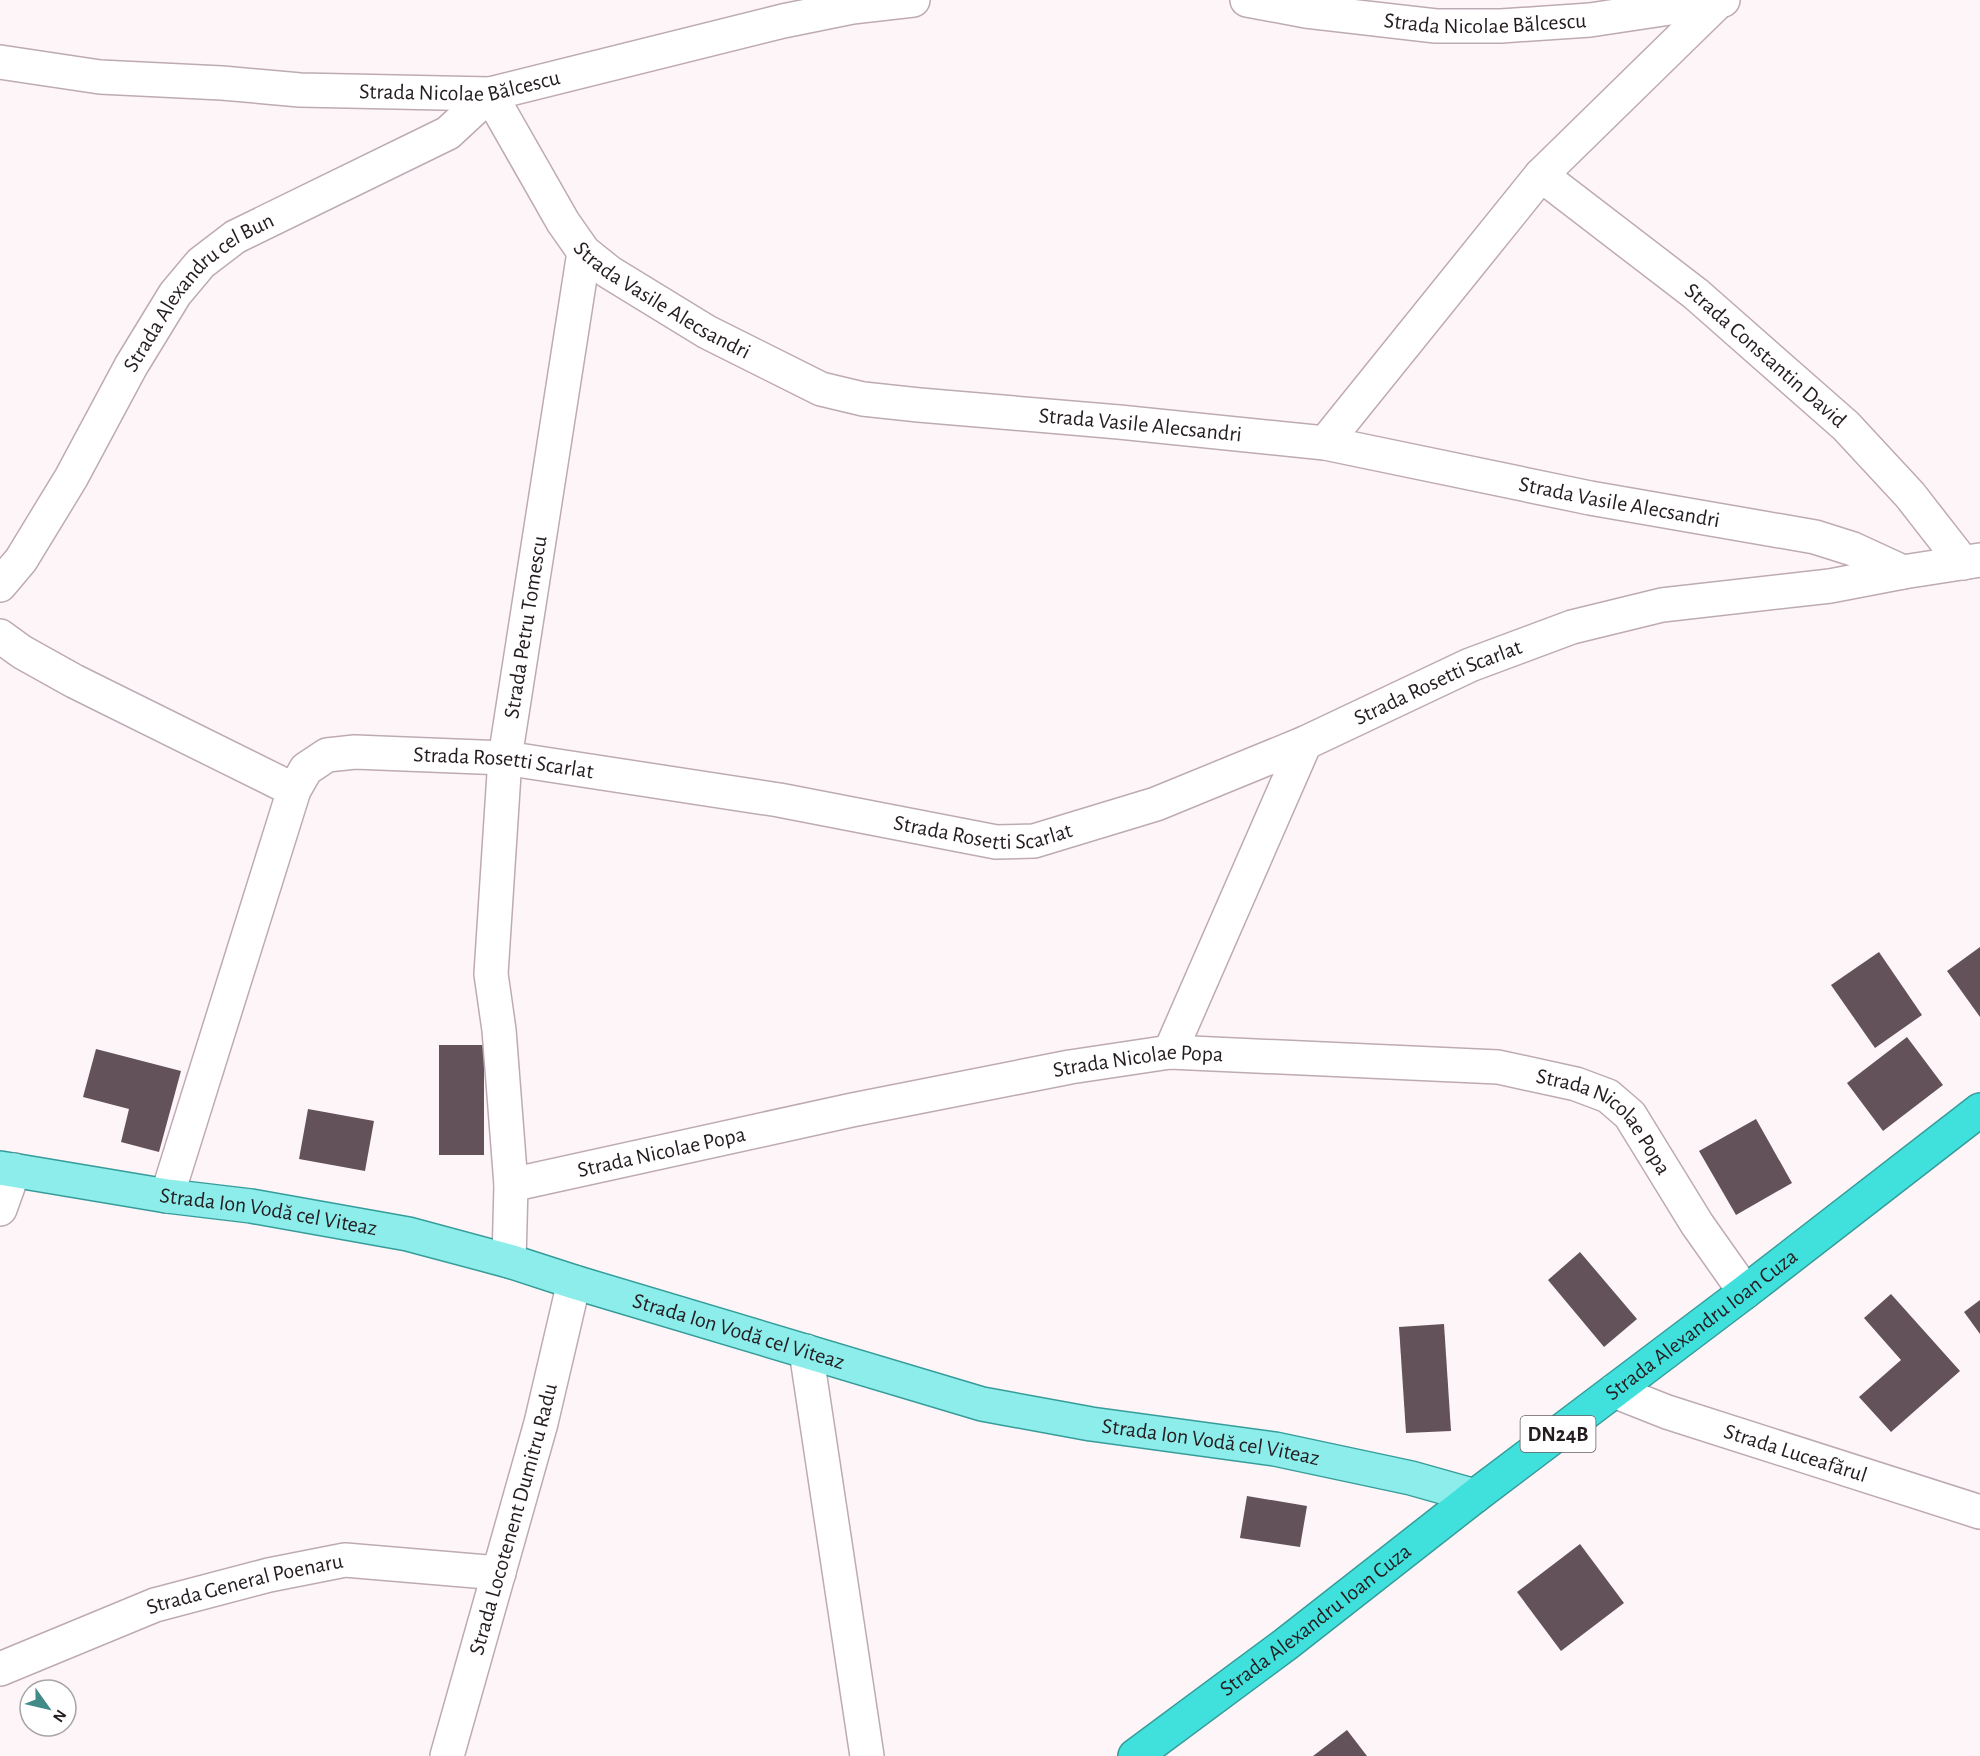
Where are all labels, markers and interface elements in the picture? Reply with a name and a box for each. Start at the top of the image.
street label: Strada Nicolae Bălcescu [1383,9,1587,37]
street label: Strada Nicolae Bălcescu [359,66,562,105]
street label: Strada Alexandru cel Bun [119,209,277,376]
street label: Strada Vasile Alecsandri [569,238,754,363]
street label: Strada Constantin David [1681,279,1850,432]
street label: Strada Vasile Alecsandri [1038,404,1243,445]
street label: Strada Vasile Alecsandri [1517,473,1722,531]
street label: Strada Petru Tomescu [500,534,551,720]
street label: Strada Rosetti Scarlat [1351,636,1525,729]
street label: Strada Rosetti Scarlat [413,743,595,782]
street label: Strada Rosetti Scarlat [892,811,1075,853]
street label: Strada Nicolae Popa [1051,1041,1224,1081]
street label: Strada Nicolae Popa [1534,1065,1675,1179]
street label: Strada Nicolae Popa [575,1123,747,1181]
street label: Strada Ion Vodă cel Viteaz [158,1184,379,1239]
street label: Strada Alexandru Ioan Cuza [1601,1245,1801,1404]
street label: Strada Ion Vodă cel Viteaz [630,1289,847,1373]
street label: Strada Locotenent Dumitru Radu [465,1381,561,1657]
street label: Strada Ion Vodă cel Viteaz [1101,1415,1322,1469]
road number: DN24B [1520,1416,1596,1452]
street label: Strada Luceafărul [1721,1420,1870,1486]
street label: Strada Alexandru Ioan Cuza [1216,1540,1415,1700]
street label: Strada General Poenaru [143,1550,345,1618]
north arrow [18,1678,78,1738]
text: N [50,1707,69,1725]

